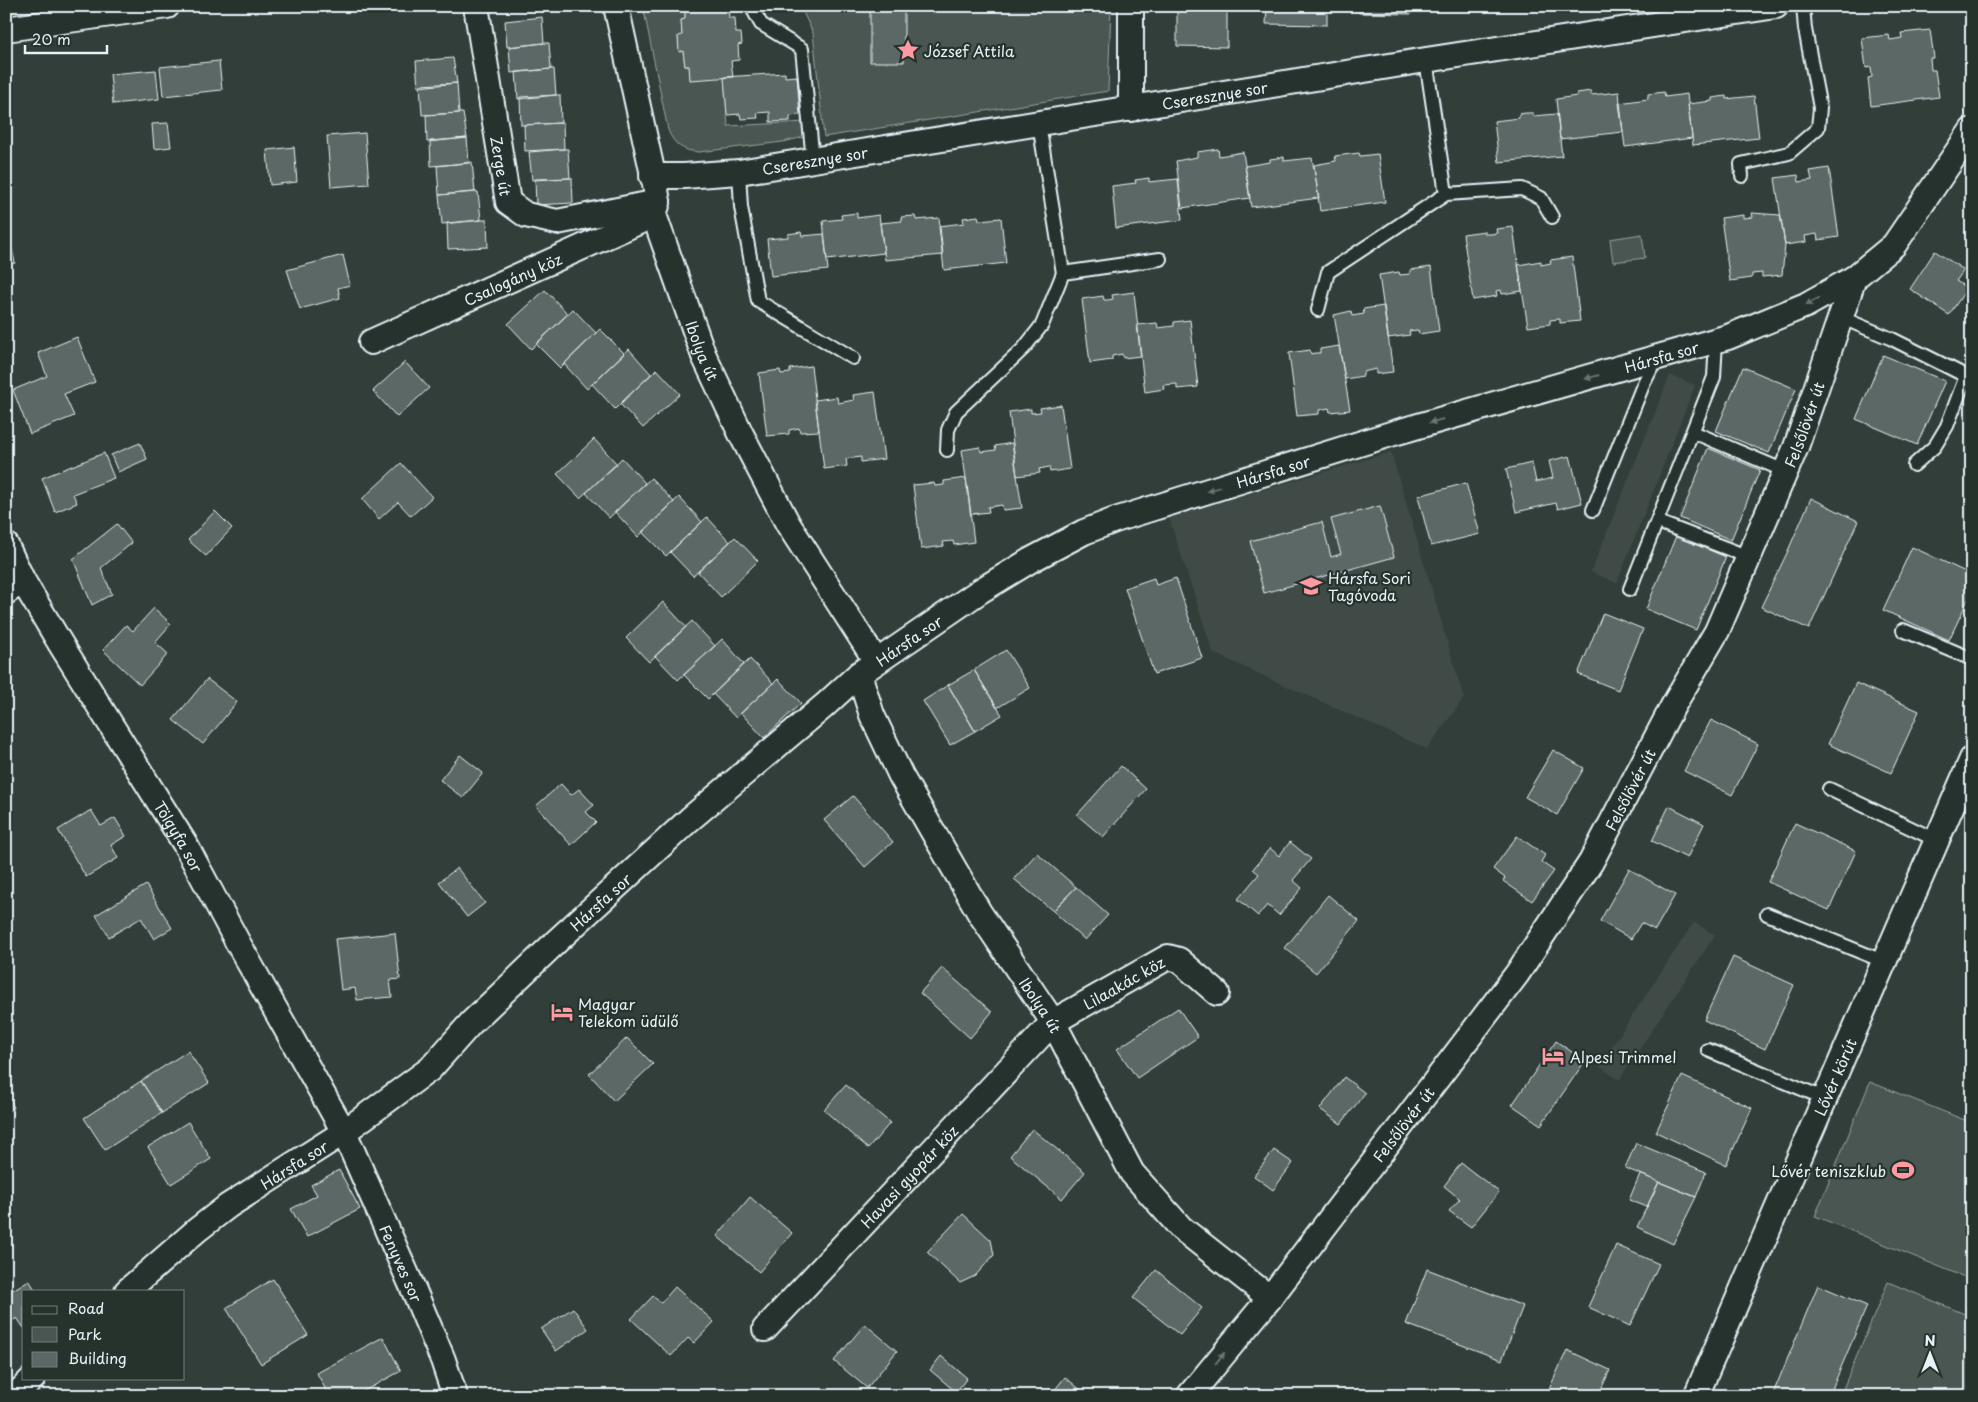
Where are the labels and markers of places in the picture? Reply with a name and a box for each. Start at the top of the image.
place icon: József Attila [895,37,921,63]
place label: József Attila [924,39,1015,62]
place label: Hársfa Sori Tagóvoda [1328,566,1411,606]
school or university icon: Hársfa Sori Tagóvoda [1298,573,1324,599]
place label: Magyar Telekom üdülő [578,992,679,1032]
hotel icon: Magyar Telekom üdülő [549,999,575,1025]
hotel icon: Alpesi Trimmel [1540,1043,1566,1069]
place label: Alpesi Trimmel [1570,1045,1676,1068]
sports icon: Lővér teniszklub [1890,1157,1916,1183]
place label: Lővér teniszklub [1771,1159,1886,1182]

